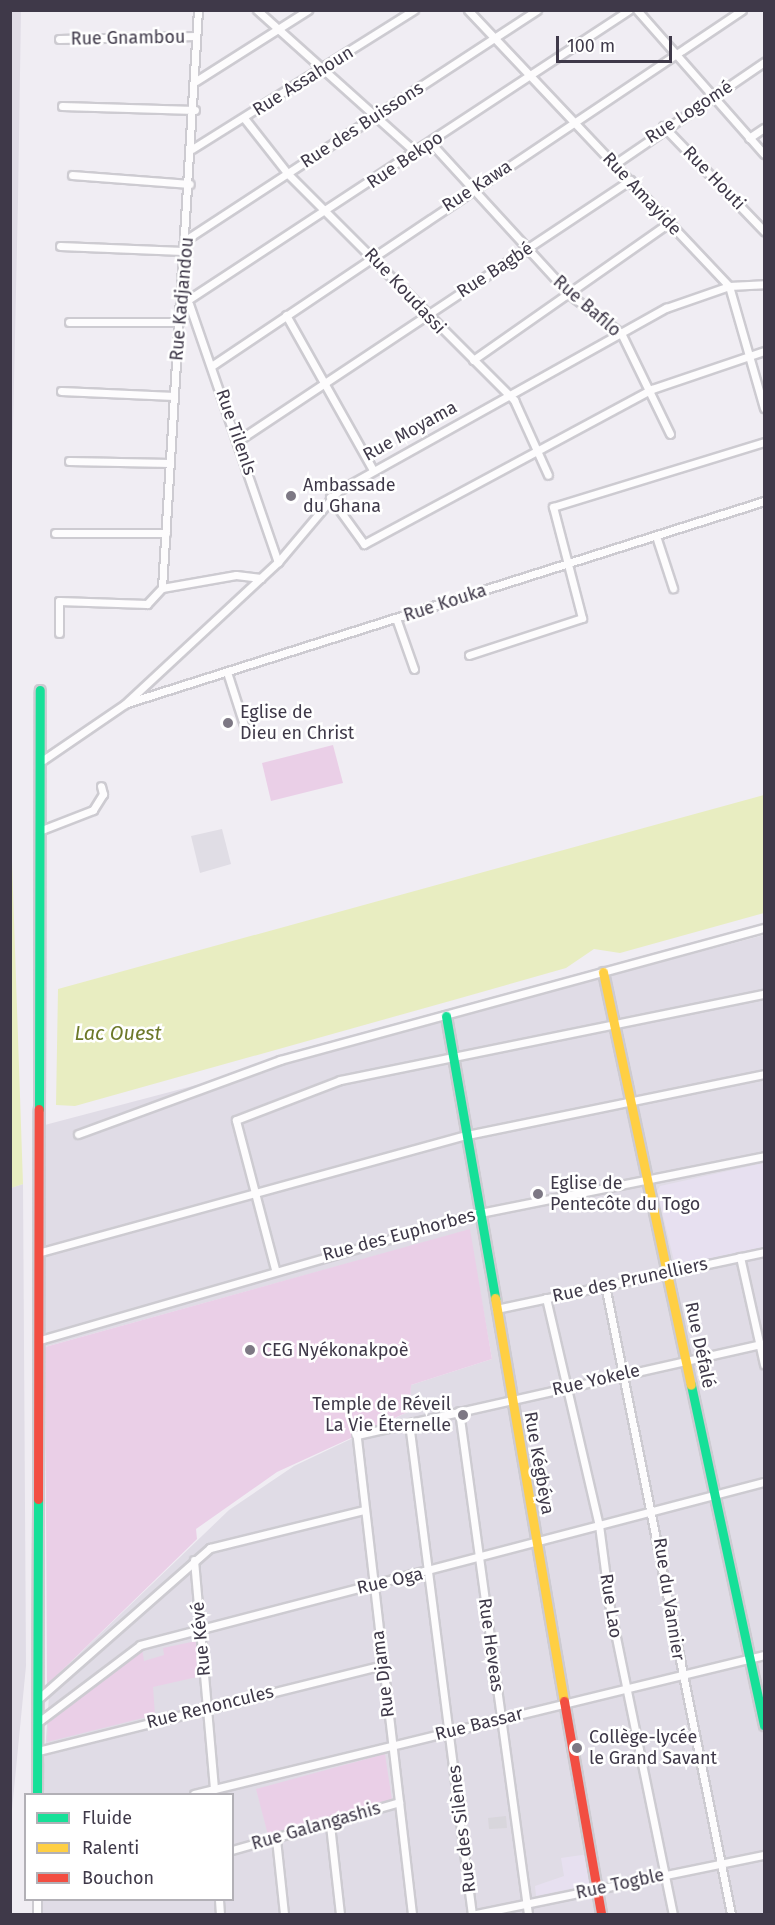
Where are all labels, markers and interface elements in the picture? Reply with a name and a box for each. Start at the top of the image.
scale bar [559,24,674,62]
street label: Rue Gnambou [70,26,186,50]
text: 100 m [567,35,615,57]
street label: Rue Assahoun [249,41,357,121]
street label: Rue Logomé [641,76,737,148]
street label: Rue des Buissons [296,77,428,173]
street label: Rue Bekpo [363,127,447,193]
street label: Rue Houti [678,141,750,215]
street label: Rue Amayide [598,148,686,240]
street label: Rue Kawa [438,156,516,216]
street label: Rue Kadjandou [166,236,198,362]
street label: Rue Bagbé [453,237,537,303]
street label: Rue Koudassi [360,244,450,338]
street label: Rue Bafilo [549,271,625,341]
street label: Rue Tilenls [211,386,261,478]
street label: Rue Moyama [359,396,461,466]
place label: Ambassade du Ghana [303,475,396,518]
marker: Ambassade du Ghana [284,489,298,503]
street label: Rue Kouka [401,579,489,627]
place label: Eglise de Dieu en Christ [240,702,354,744]
marker: Eglise de Dieu en Christ [221,716,235,730]
water label: Lac Ouest [74,1021,162,1045]
place label: Eglise de Pentecôte du Togo [550,1173,700,1216]
marker: Eglise de Pentecôte du Togo [531,1187,545,1201]
street label: Rue des Euphorbes [320,1204,478,1266]
street label: Rue des Prunelliers [550,1253,710,1307]
street label: Rue Défalé [680,1300,720,1390]
place label: CEG Nyékonakpoè [262,1339,409,1361]
marker: CEG Nyékonakpoè [243,1343,257,1357]
street label: Rue Yokele [550,1359,642,1401]
place label: Temple de Réveil La Vie Éternelle [312,1394,451,1436]
marker: Temple de Réveil La Vie Éternelle [456,1408,470,1422]
street label: Rue Kégbéya [519,1410,559,1516]
street label: Rue du Vannier [649,1536,689,1662]
street label: Rue Oga [355,1563,425,1599]
street label: Rue Lao [595,1572,627,1640]
street label: Rue Heveas [474,1597,508,1693]
street label: Rue Kévé [187,1601,215,1677]
street label: Rue Djama [367,1629,399,1719]
street label: Rue Renoncules [144,1681,276,1733]
street label: Rue Bassar [433,1703,525,1745]
place label: Collège-lycée le Grand Savant [589,1727,717,1770]
marker: Collège-lycée le Grand Savant [570,1741,584,1755]
street label: Rue des Silènes [443,1764,481,1894]
legend [24,1793,234,1901]
street label: Rue Galangashis [249,1797,383,1855]
text: Fluide [82,1807,132,1829]
text: Ralenti [82,1837,139,1859]
street label: Rue Togble [574,1864,666,1904]
text: Bouchon [82,1867,154,1889]

